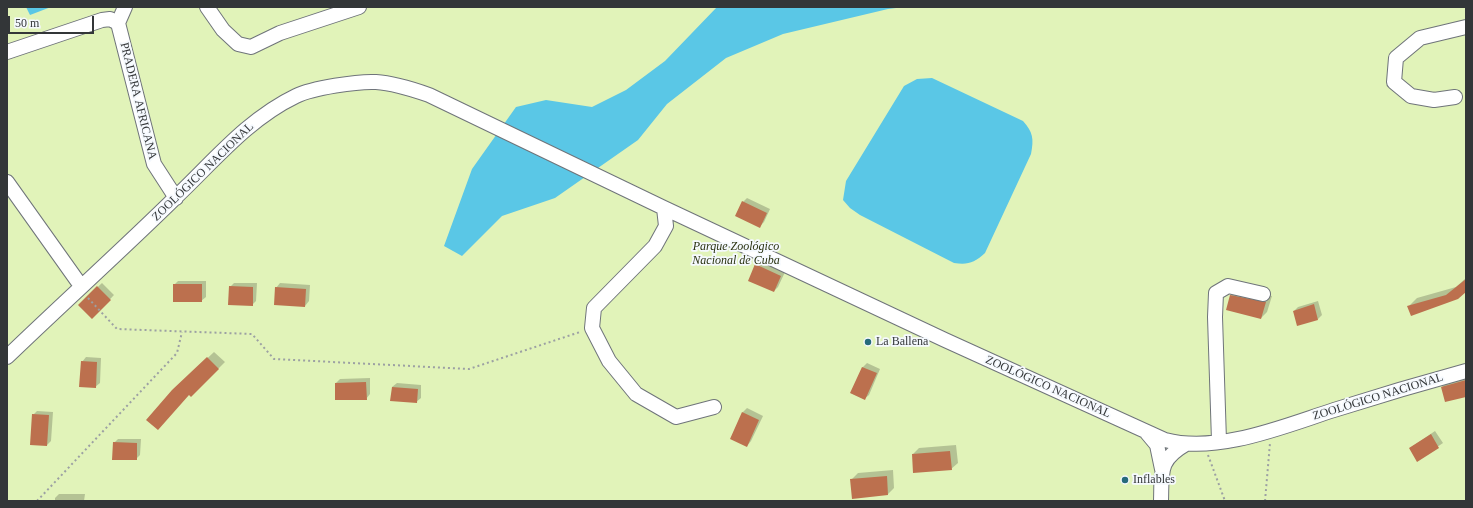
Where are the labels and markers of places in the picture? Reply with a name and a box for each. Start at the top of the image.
place label: La Ballena [876,335,928,349]
marker: La Ballena [863,337,873,347]
place label: Inflables [1133,473,1175,487]
marker: Inflables [1120,475,1130,485]

